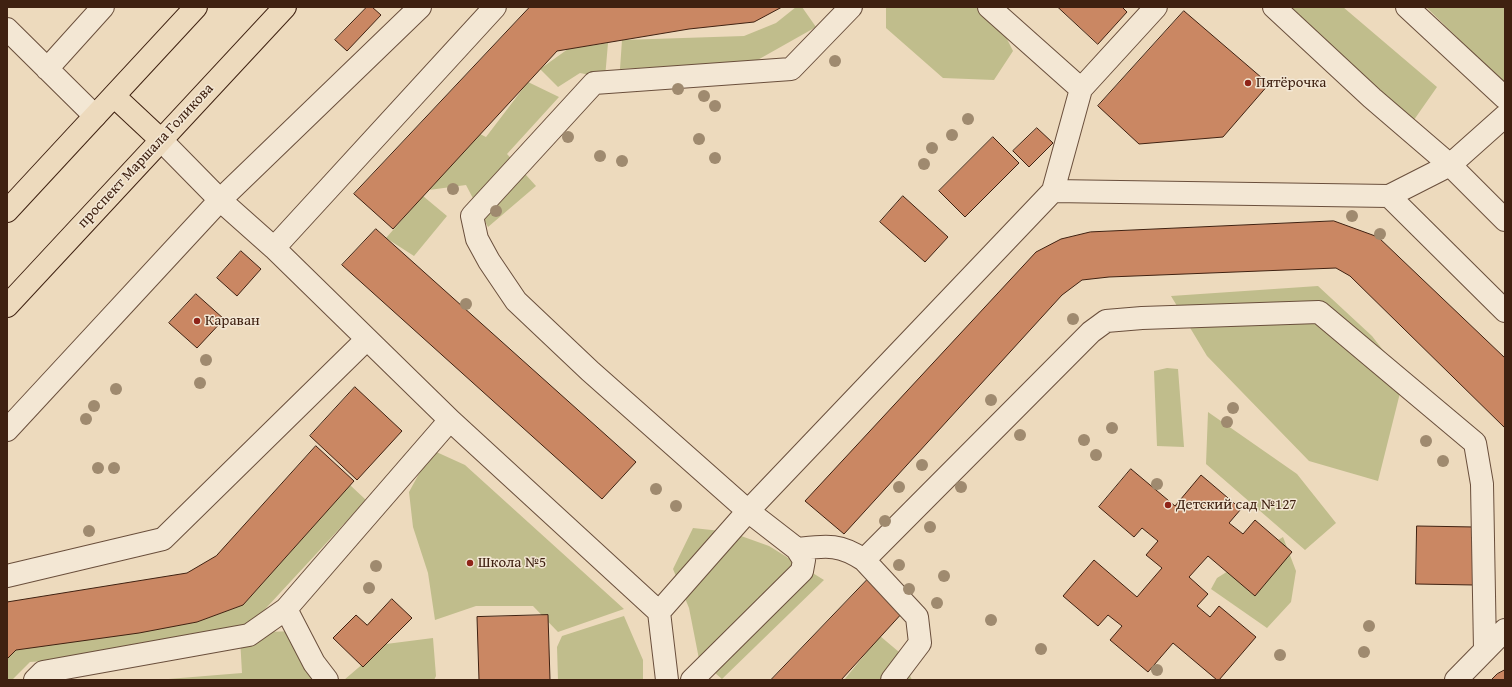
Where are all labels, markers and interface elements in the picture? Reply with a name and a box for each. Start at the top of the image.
place label: Пятёрочка [1256,74,1326,92]
marker: Пятёрочка [1243,78,1253,88]
street label: проспект Маршала Голикова [74,80,218,232]
place label: Караван [205,312,260,330]
marker: Караван [192,316,202,326]
place label: Детский сад №127 [1176,496,1297,514]
marker: Детский сад №127 [1163,500,1173,510]
place label: Школа №5 [478,554,546,572]
marker: Школа №5 [465,558,475,568]

